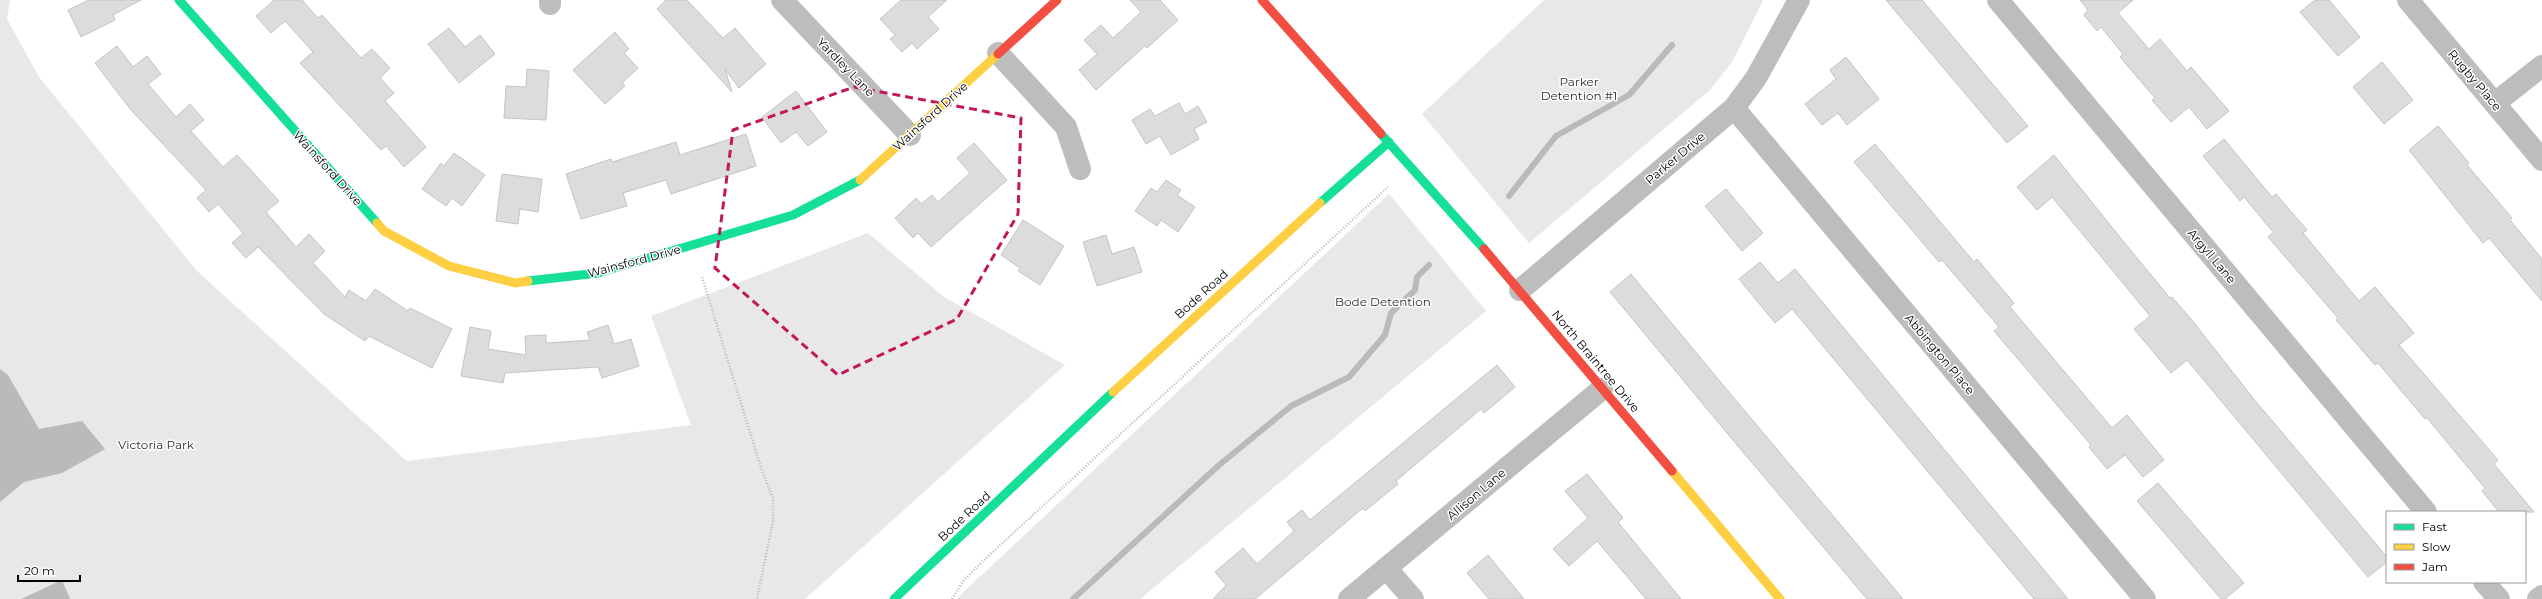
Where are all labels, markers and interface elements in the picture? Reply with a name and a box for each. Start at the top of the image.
street label: Yardley Lane [814,34,878,100]
street label: Rugby Place [2445,46,2505,114]
park label: Parker Detention #1 [1541,74,1617,103]
street label: Wainsford Drive [889,78,971,154]
street label: Wainsford Drive [290,127,366,209]
street label: Parker Drive [1642,129,1708,187]
street label: Argyll Lane [2185,225,2239,287]
street label: Wainsford Drive [586,241,682,281]
street label: Bode Road [1171,266,1231,322]
park label: Bode Detention [1335,294,1431,309]
street label: North Braintree Drive [1549,307,1643,415]
street label: Abbington Place [1902,311,1978,397]
park label: Victoria Park [118,437,195,452]
street label: Allison Lane [1443,465,1509,523]
street label: Bode Road [935,488,993,544]
legend [2386,511,2526,583]
text: Fast [2422,519,2447,534]
text: Slow [2422,539,2451,554]
scale bar [18,557,80,583]
text: Jam [2421,559,2448,574]
text: 20 m [24,563,55,578]

